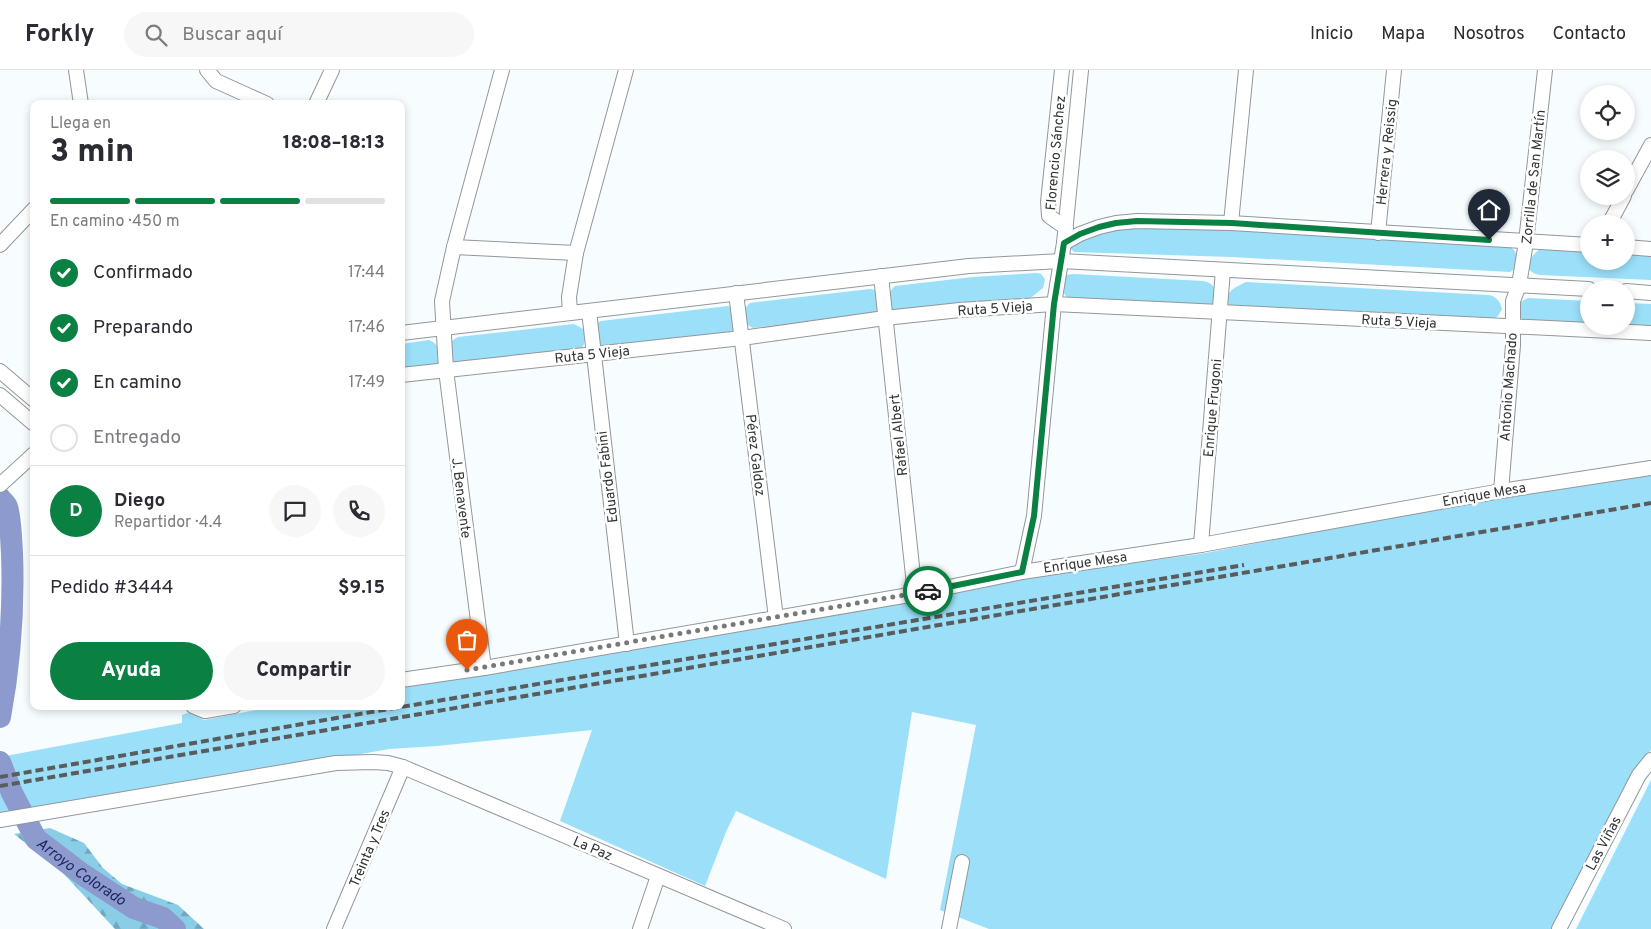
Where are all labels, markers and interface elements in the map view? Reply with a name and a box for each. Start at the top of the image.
search box [124,12,474,57]
text: Forkly [25,20,94,50]
icon: search [142,21,170,49]
text: Buscar aquí [182,23,282,47]
text: Inicio [1310,23,1353,46]
text: Mapa [1381,23,1425,46]
text: Nosotros [1453,23,1525,46]
text: Contacto [1553,23,1626,46]
map controls [1580,85,1635,335]
button: locate [1580,85,1635,140]
street label: Florencio Sánchez [1043,95,1070,211]
street label: Herrera y Reissig [1373,98,1402,206]
street label: Zorrilla de San Martín [1519,109,1550,245]
text: Llega en [50,114,111,134]
text: 18:08–18:13 [283,131,385,155]
text: 3 min [50,133,134,173]
button: layers [1580,150,1635,205]
pin [1468,189,1510,240]
icon: home [1475,196,1503,224]
text: En camino · 450 m [50,212,179,232]
button: + [1580,215,1635,270]
icon: check [50,259,78,287]
text: Confirmado [93,261,193,285]
text: 17:44 [348,263,385,283]
button: − [1580,280,1635,335]
street label: Ruta 5 Vieja [957,298,1033,321]
street label: Ruta 5 Vieja [1361,312,1437,333]
icon: check [50,314,78,342]
text: Preparando [93,316,193,340]
text: 17:46 [348,318,385,338]
street label: Antonio Machado [1497,332,1522,442]
street label: Ruta 5 Vieja [554,343,631,368]
street label: Enrique Frugoni [1201,358,1226,458]
icon: check [50,369,78,397]
text: En camino [93,371,182,395]
text: 17:49 [349,373,385,393]
street label: Rafael Albert [887,393,912,477]
street label: Pérez Galdoz [741,413,768,497]
text: Entregado [93,426,181,450]
street label: Eduardo Fabini [594,430,623,524]
street label: J. Benavente [447,457,474,539]
street label: Enrique Mesa [1441,480,1527,511]
button: chat [269,485,321,537]
button: phone [333,485,385,537]
text: Diego [114,489,165,513]
text: D [69,499,83,523]
text: Repartidor · 4.4 [114,513,222,533]
street label: Enrique Mesa [1042,549,1128,578]
courier [903,566,953,616]
text: Pedido #3444 [50,576,174,600]
text: $9.15 [338,576,385,600]
icon: car [914,577,942,605]
pin [446,619,488,670]
icon: bag [453,626,481,654]
button: Ayuda [50,642,213,700]
button: Compartir [223,642,385,700]
street label: Treinta y Tres [346,807,394,890]
street label: Las Viñas [1583,814,1626,874]
street label: La Paz [570,833,615,865]
water label: Arroyo Colorado [32,835,129,911]

